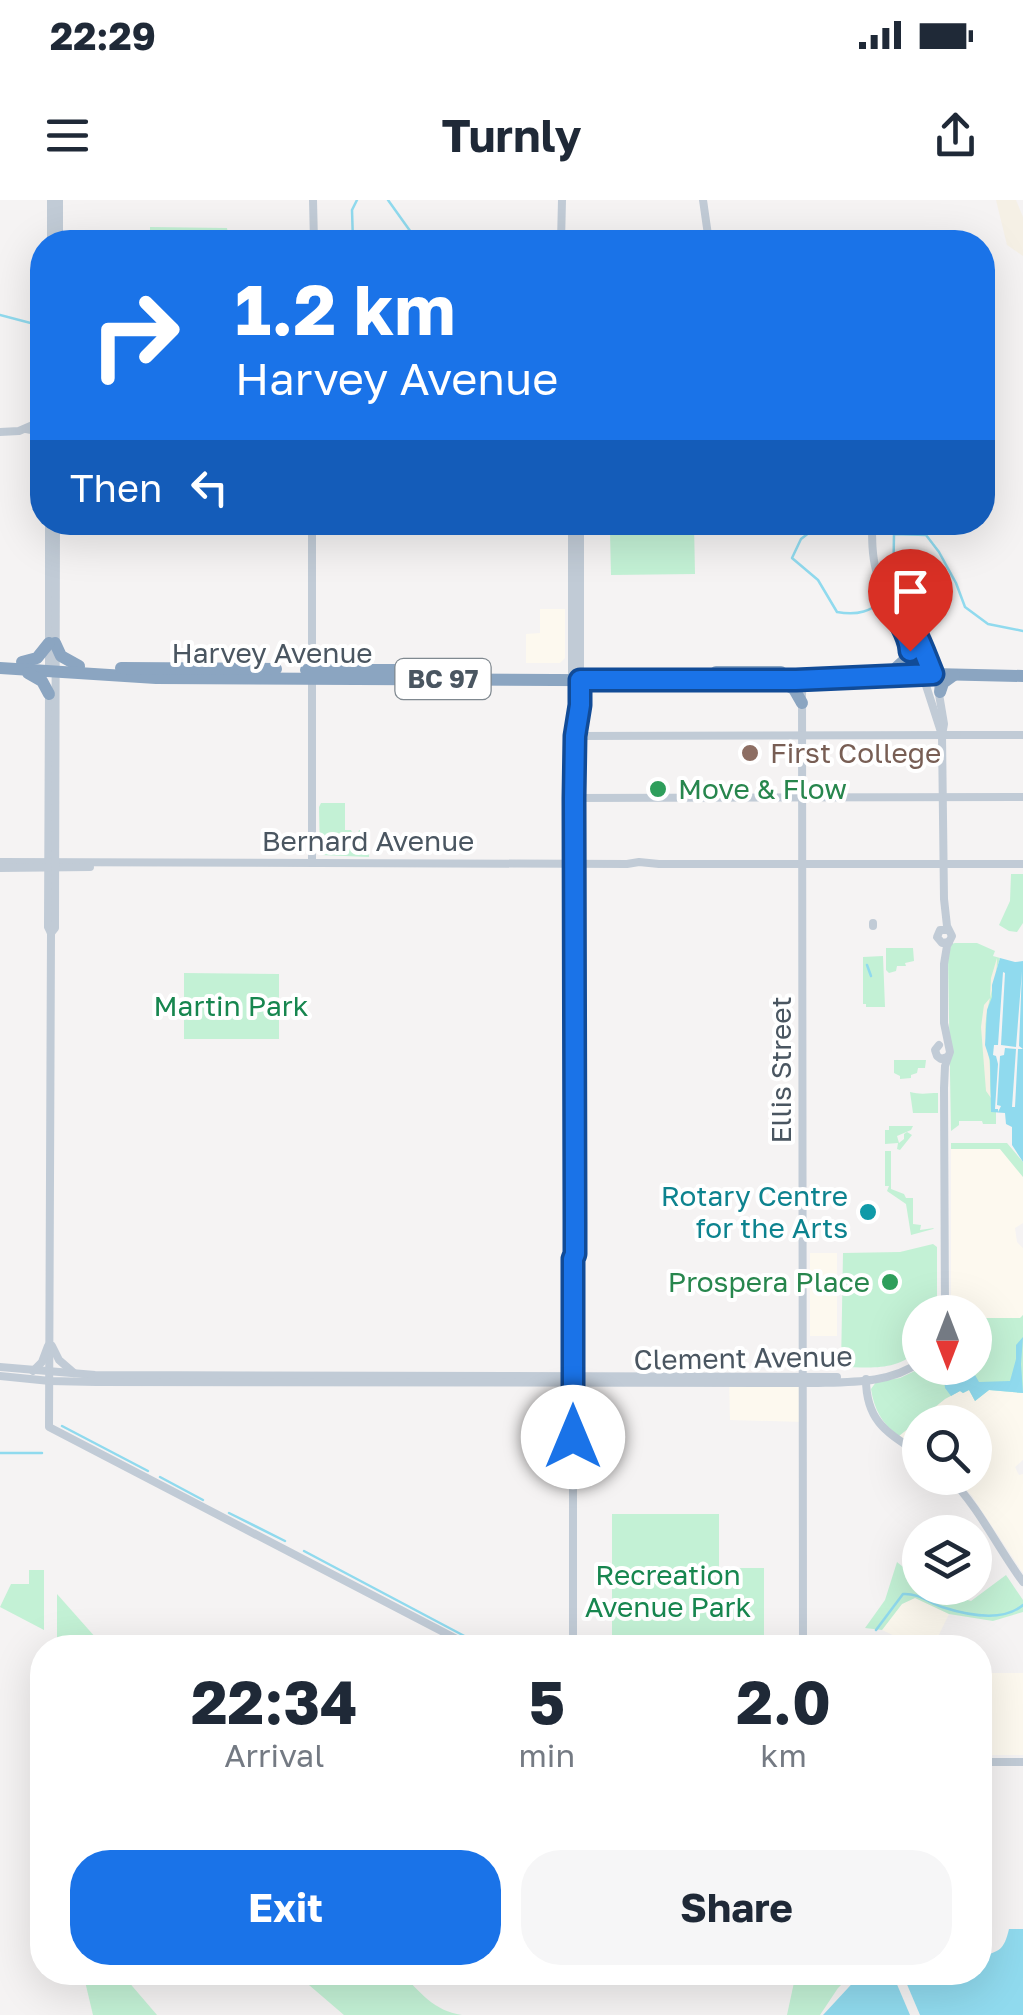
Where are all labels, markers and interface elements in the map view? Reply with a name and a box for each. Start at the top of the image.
text: 22:29 [50,13,156,58]
icon: menu [40,108,95,163]
text: Turnly [441,108,582,162]
icon: share [928,108,983,163]
text: 1.2 km [235,266,456,350]
icon: right [70,270,200,400]
text: Harvey Avenue [235,351,558,405]
icon: left [182,460,237,515]
text: Then [70,465,162,510]
pin [868,549,953,652]
icon: arrive [883,564,938,619]
street label: Harvey Avenue [171,636,373,669]
road number: BC 97 [396,659,490,699]
place label: First College [770,736,941,769]
marker: First College [739,742,761,764]
place label: Move & Flow [678,772,847,805]
marker: Move & Flow [647,778,669,800]
street label: Bernard Avenue [262,824,474,857]
park label: Martin Park [154,989,309,1022]
street label: Ellis Street [764,996,797,1144]
place label: Rotary Centre for the Arts [661,1179,848,1244]
marker: Rotary Centre for the Arts [857,1201,879,1223]
place label: Prospera Place [668,1265,870,1298]
marker: Prospera Place [879,1271,901,1293]
north arrow [902,1295,992,1385]
map controls [902,1295,992,1605]
street label: Clement Avenue [633,1339,853,1376]
position arrow [521,1385,625,1489]
button: search [902,1405,992,1495]
button: layers [902,1515,992,1605]
park label: Recreation Avenue Park [585,1558,751,1623]
text: 22:34 [191,1665,358,1737]
text: 5 [529,1665,565,1737]
text: 2.0 [736,1665,831,1737]
text: Arrival [224,1736,324,1774]
text: min [519,1736,575,1774]
text: km [760,1736,807,1774]
button: Exit [70,1850,501,1965]
button: Share [521,1850,952,1965]

